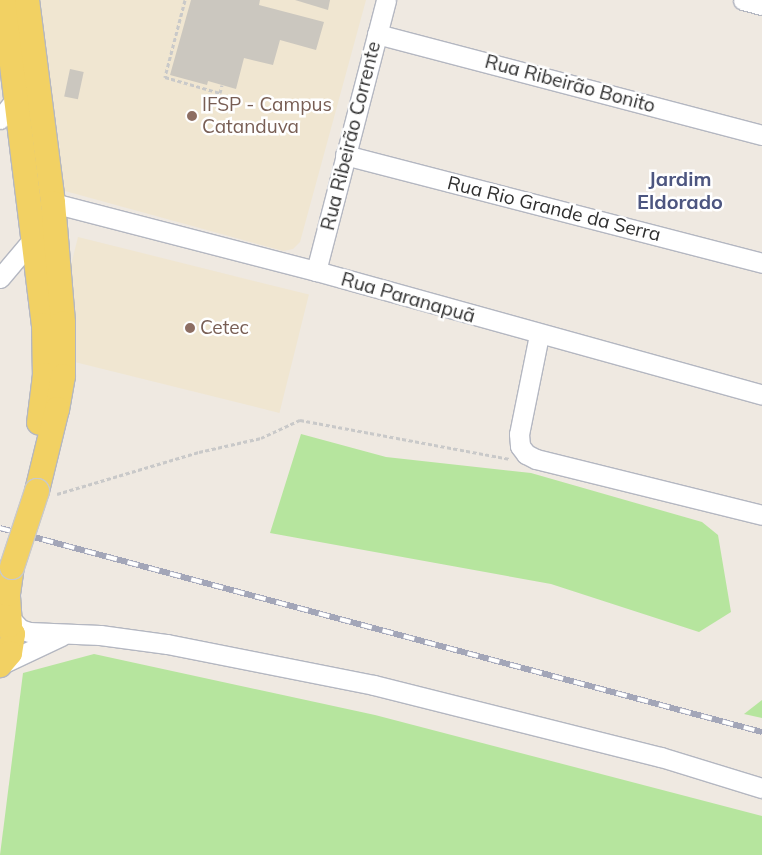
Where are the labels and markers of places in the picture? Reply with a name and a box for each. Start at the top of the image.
place label: IFSP - Campus Catanduva [202,94,332,138]
marker: IFSP - Campus Catanduva [186,110,198,122]
place label: Cetec [200,317,249,339]
marker: Cetec [184,322,196,334]

